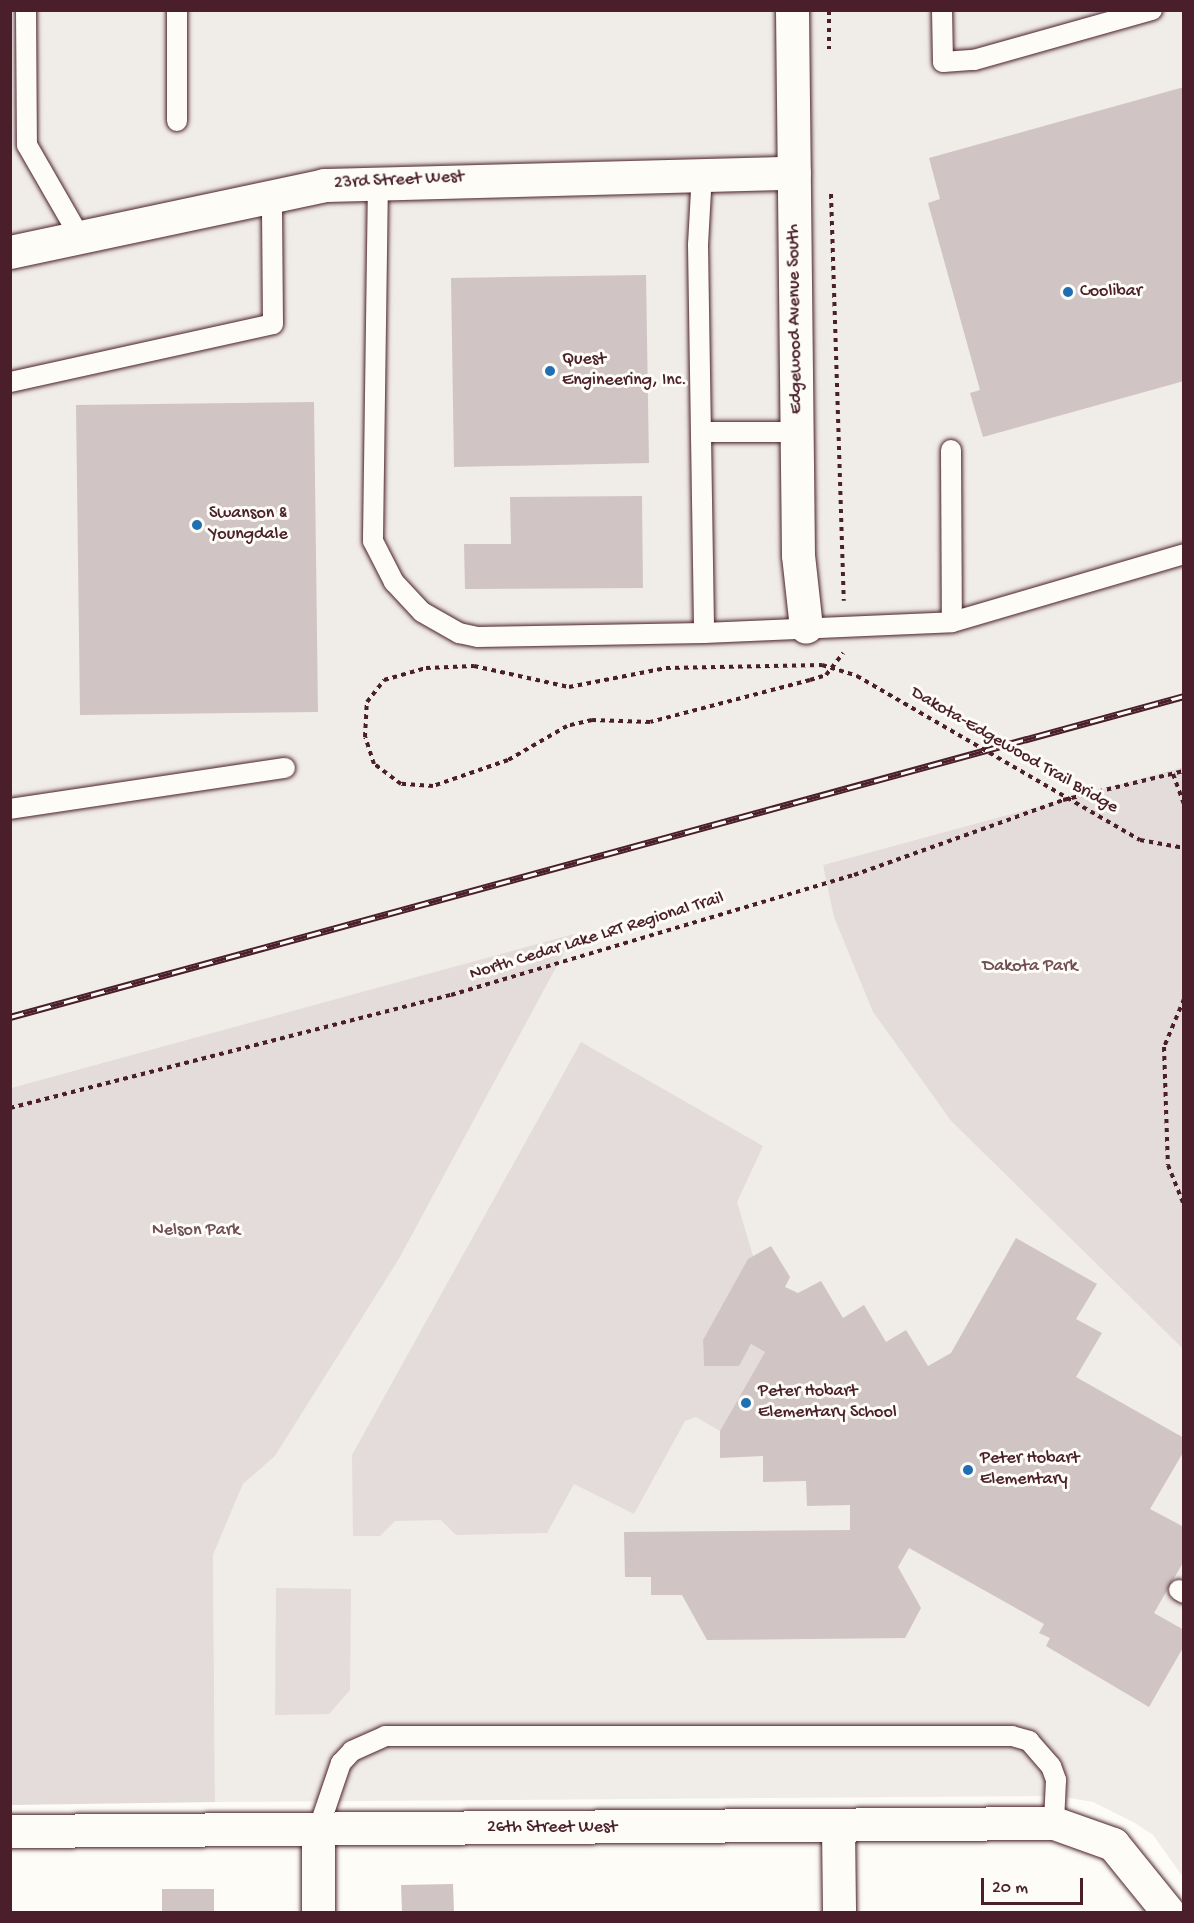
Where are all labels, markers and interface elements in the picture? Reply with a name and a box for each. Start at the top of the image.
street label: 23rd Street West [333,167,465,195]
street label: Edgewood Avenue South [784,224,808,414]
place label: Coolibar [1080,281,1142,303]
marker: Coolibar [1061,285,1075,299]
place label: Quest Engineering, Inc. [562,350,687,392]
marker: Quest Engineering, Inc. [543,364,557,378]
place label: Swanson & Youngdale [209,504,288,546]
marker: Swanson & Youngdale [190,518,204,532]
street label: Dakota-Edgewood Trail Bridge [906,683,1122,819]
street label: North Cedar Lake LRT Regional Trail [467,888,727,986]
park label: Dakota Park [982,956,1078,978]
park label: Nelson Park [152,1220,240,1242]
place label: Peter Hobart Elementary School [758,1382,897,1424]
marker: Peter Hobart Elementary School [739,1396,753,1410]
place label: Peter Hobart Elementary [980,1449,1079,1492]
marker: Peter Hobart Elementary [961,1463,975,1477]
street label: 26th Street West [487,1817,617,1839]
scale bar [984,1866,1086,1904]
text: 20 m [992,1878,1028,1899]

